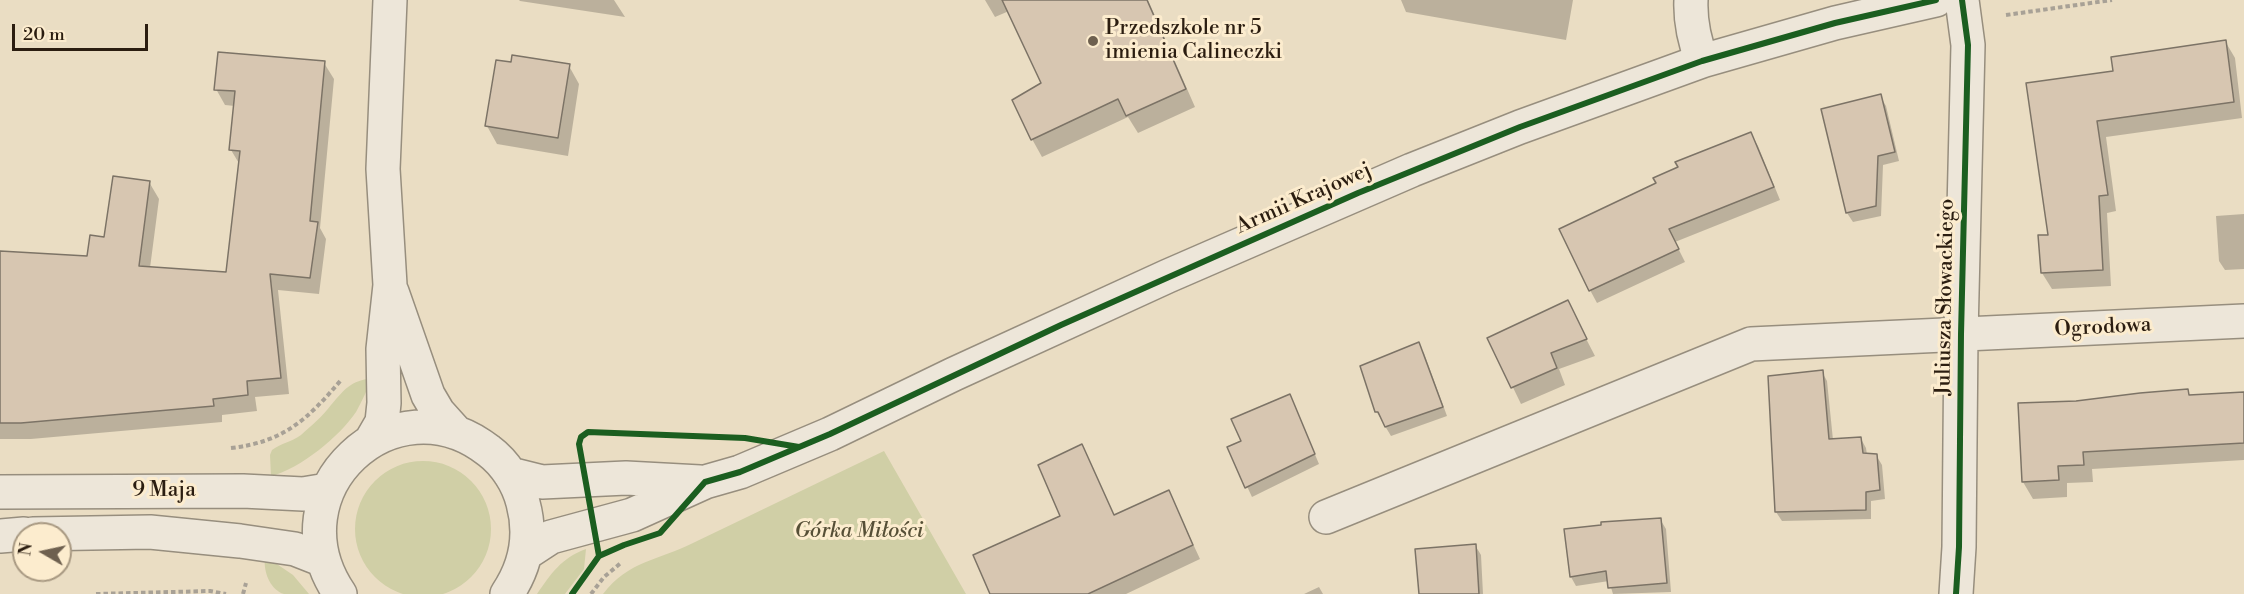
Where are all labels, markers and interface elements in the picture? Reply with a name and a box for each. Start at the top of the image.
scale bar [15,12,152,50]
place label: Przedszkole nr 5 imienia Calineczki [1105,16,1282,66]
text: 20 m [23,23,65,46]
marker: Przedszkole nr 5 imienia Calineczki [1086,34,1100,48]
street label: Armii Krajowej [1232,158,1376,240]
street label: Juliusza Słowackiego [1932,198,1960,396]
street label: Ogrodowa [2054,313,2152,343]
street label: 9 Maja [132,478,196,504]
park label: Górka Miłości [794,519,924,545]
north arrow [12,522,72,582]
text: N [15,542,37,557]

